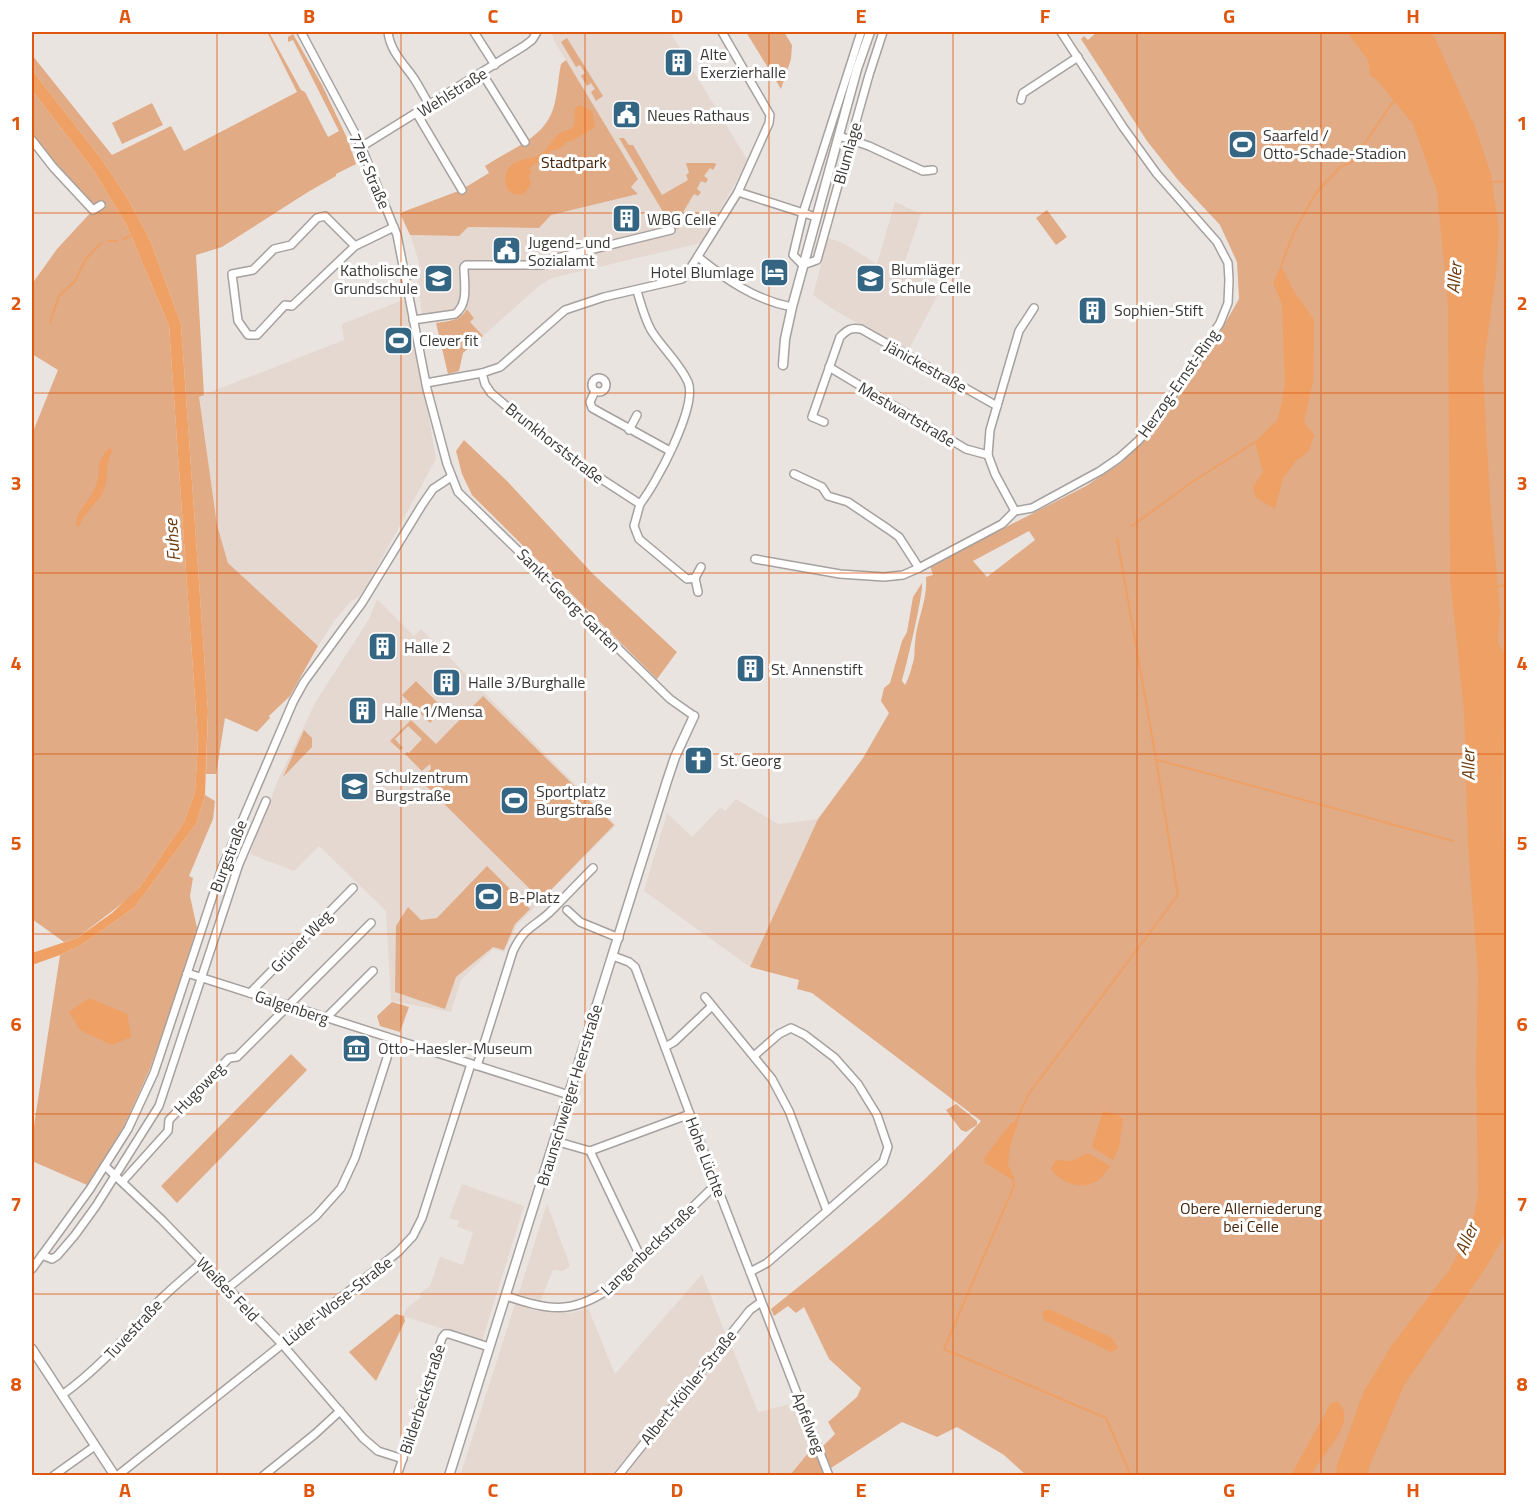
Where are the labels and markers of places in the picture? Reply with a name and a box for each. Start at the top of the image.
place label: Alte Exerzierhalle [700,42,786,84]
building icon: Alte Exerzierhalle [663,47,695,79]
public building icon: Neues Rathaus [610,99,642,131]
place label: Neues Rathaus [647,103,749,127]
place label: Saarfeld / Otto-Schade-Stadion [1263,123,1406,165]
sports icon: Saarfeld / Otto-Schade-Stadion [1226,128,1258,160]
building icon: WBG Celle [610,203,642,235]
place label: WBG Celle [647,207,717,231]
place label: Jugend- und Sozialamt [528,230,611,272]
public building icon: Jugend- und Sozialamt [491,235,523,267]
hotel icon: Hotel Blumlage [759,256,791,288]
place label: Blumläger Schule Celle [891,257,971,299]
place label: Katholische Grundschule [334,258,418,300]
place label: Hotel Blumlage [651,260,754,284]
school or university icon: Blumläger Schule Celle [854,262,886,294]
school or university icon: Katholische Grundschule [423,263,455,295]
building icon: Sophien-Stift [1077,294,1109,326]
place label: Sophien-Stift [1114,298,1204,322]
sports icon: Clever fit [382,324,414,356]
place label: Clever fit [419,328,479,352]
building icon: Halle 2 [367,631,399,663]
place label: Halle 2 [404,635,451,659]
building icon: St. Annenstift [734,653,766,685]
place label: St. Annenstift [771,657,863,681]
building icon: Halle 3/Burghalle [431,666,463,698]
place label: Halle 3/Burghalle [468,670,585,694]
building icon: Halle 1/Mensa [347,695,379,727]
place label: Halle 1/Mensa [384,699,483,723]
church icon: St. Georg [683,744,715,776]
place label: St. Georg [720,748,781,772]
place label: Schulzentrum Burgstraße [375,765,468,807]
school or university icon: Schulzentrum Burgstraße [338,770,370,802]
place label: Sportplatz Burgstraße [536,779,612,821]
sports icon: Sportplatz Burgstraße [499,784,531,816]
sports icon: B-Platz [472,881,504,913]
place label: B-Platz [509,885,560,909]
museum icon: Otto-Haesler-Museum [341,1032,373,1064]
place label: Otto-Haesler-Museum [378,1036,533,1060]

